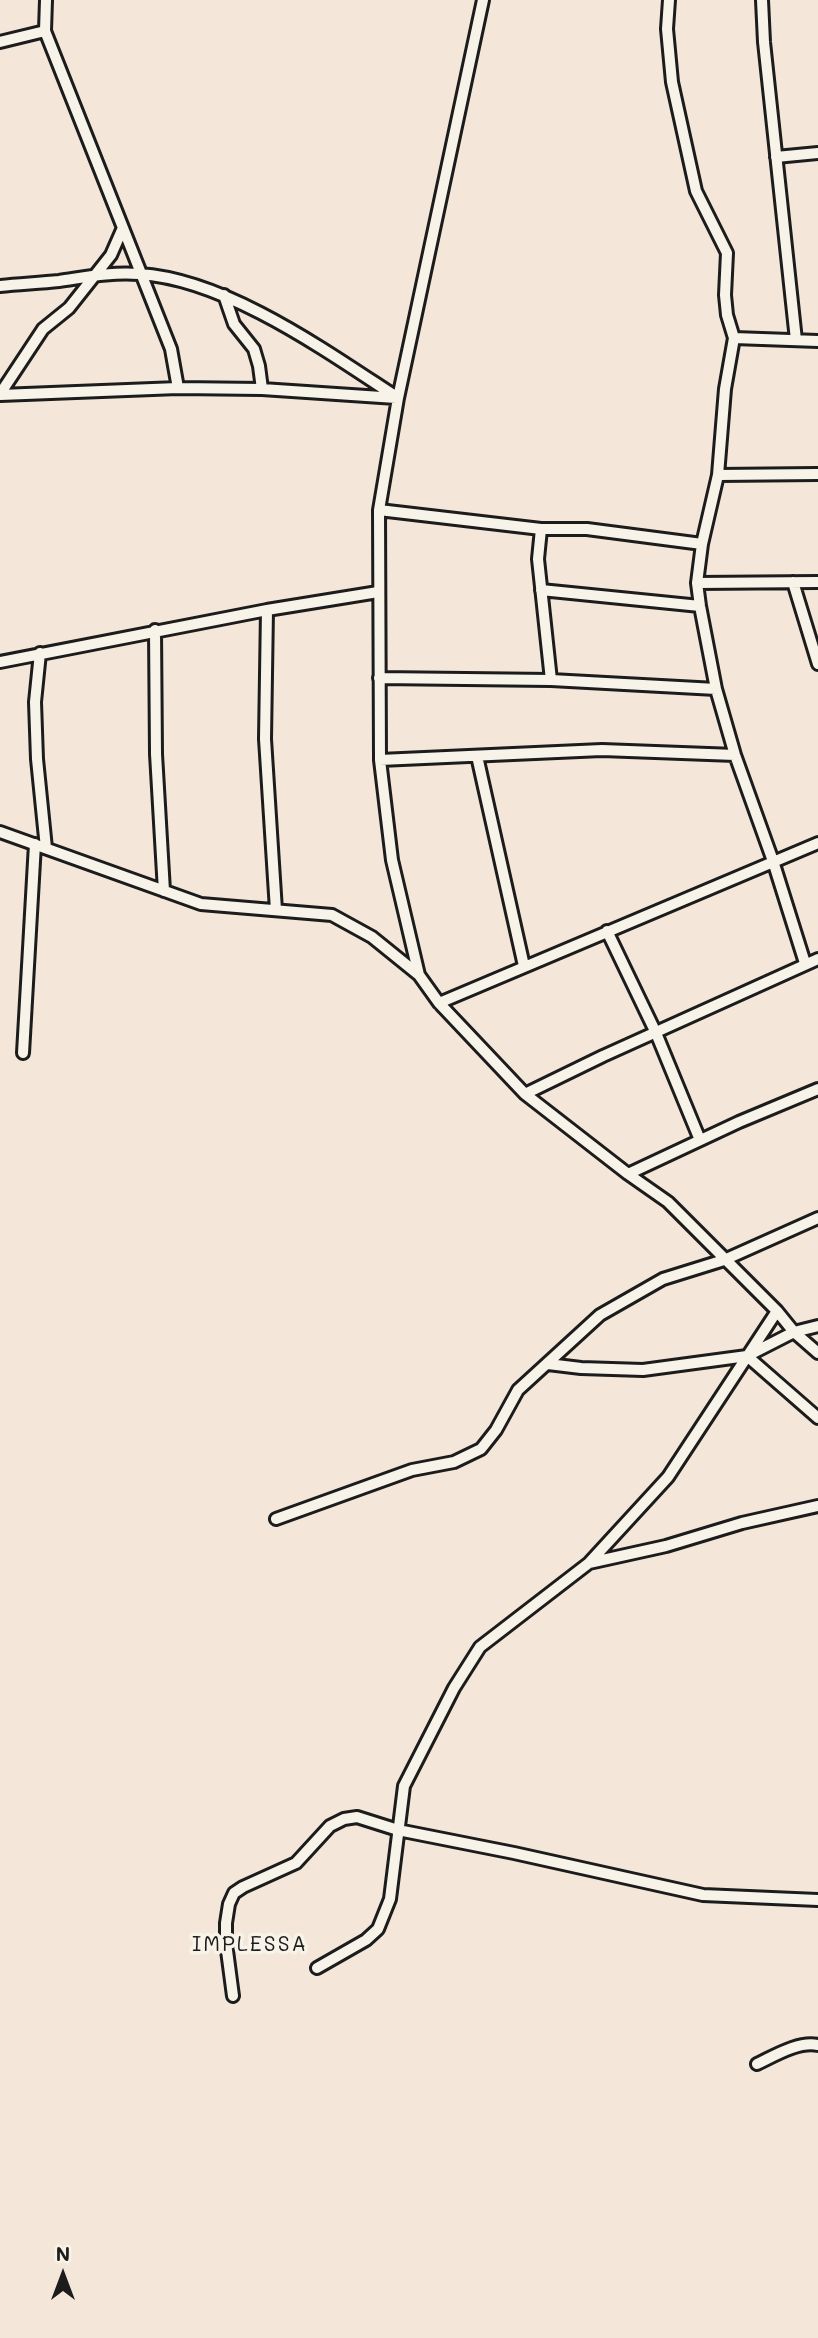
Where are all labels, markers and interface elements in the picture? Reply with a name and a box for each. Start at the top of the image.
district label: IMPLESSA [193,1932,307,1958]
north arrow [28,2240,98,2310]
text: N [56,2241,70,2266]

